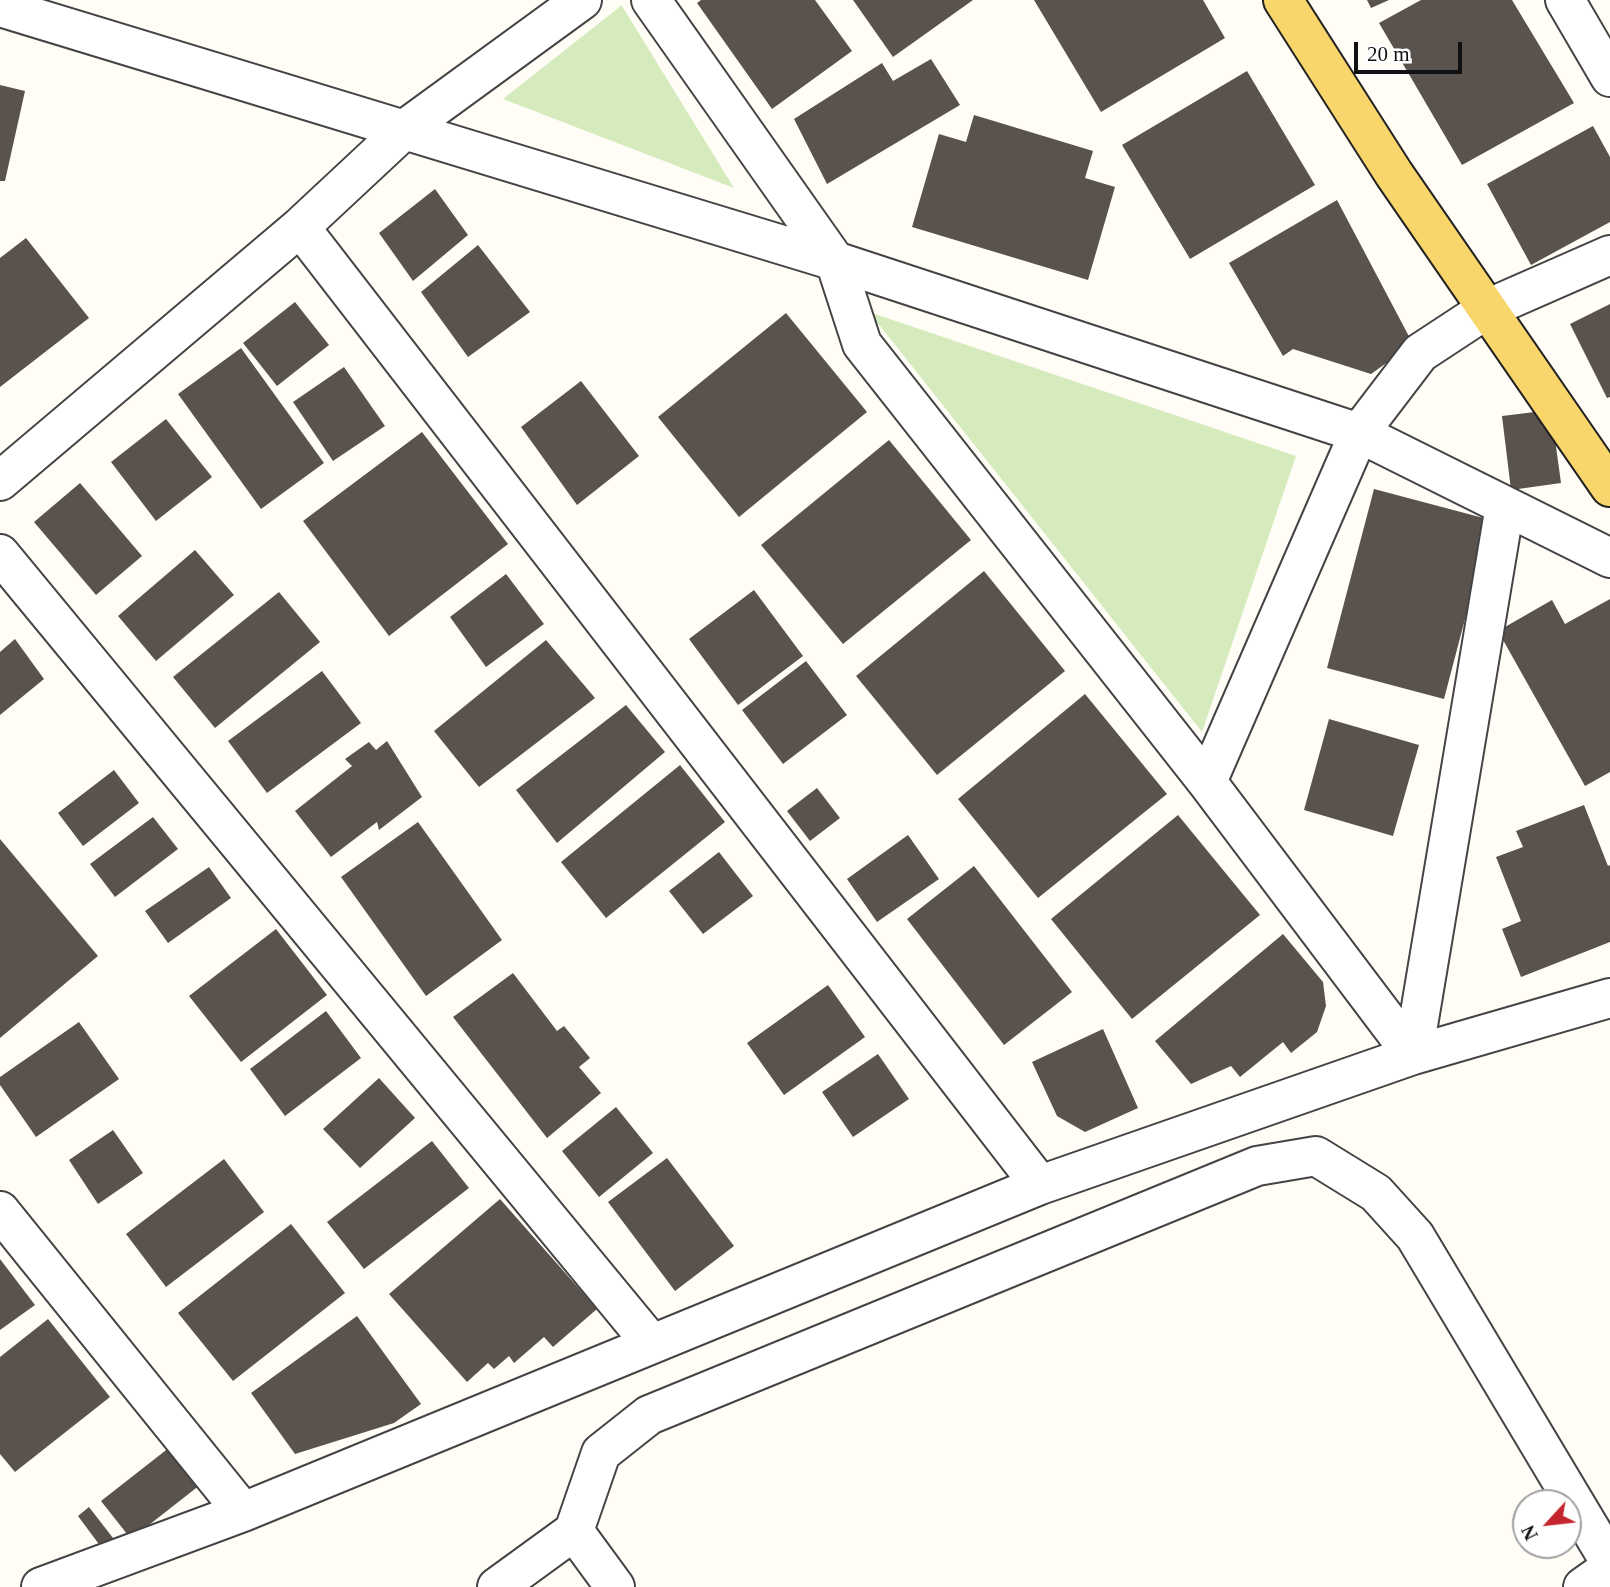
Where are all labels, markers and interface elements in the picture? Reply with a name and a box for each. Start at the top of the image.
scale bar [1358,28,1466,72]
text: 20 m [1367,42,1410,66]
north arrow [1512,1489,1582,1559]
text: N [1517,1522,1542,1544]

